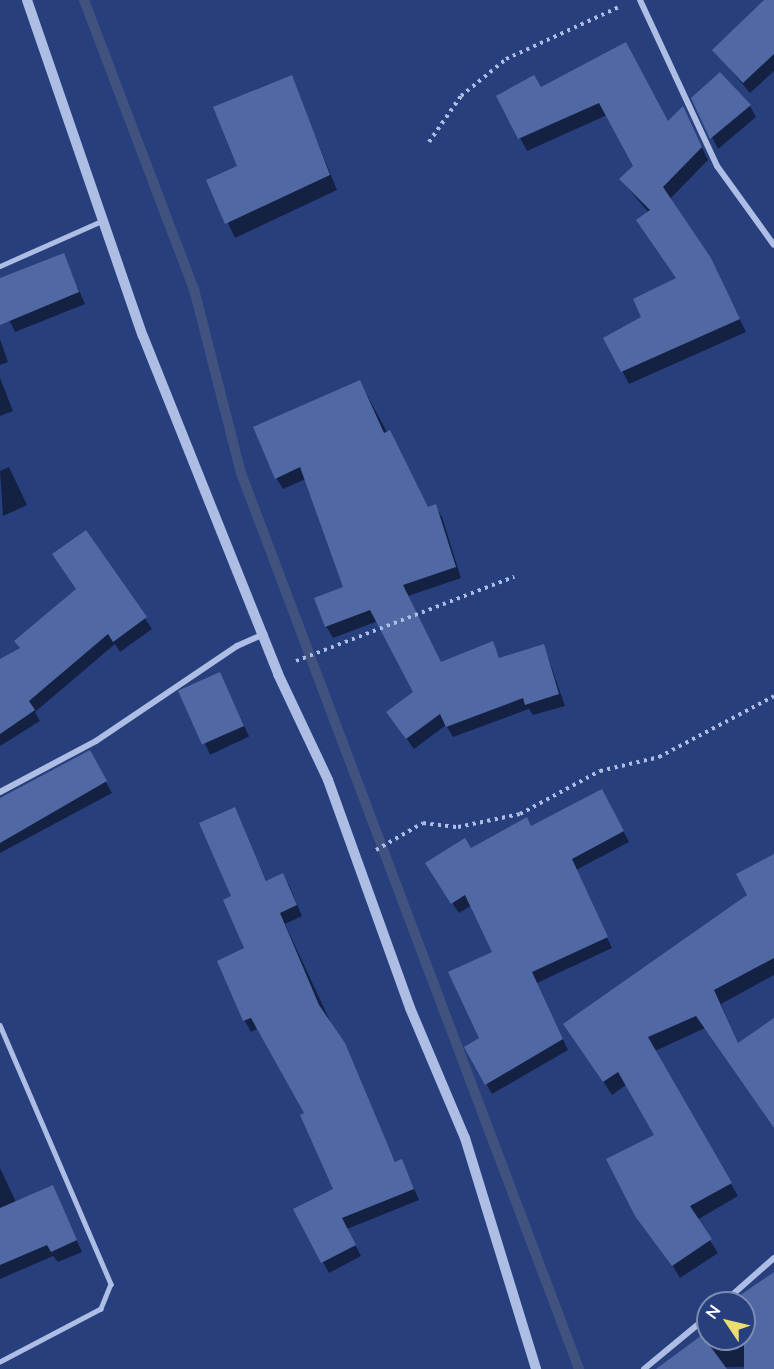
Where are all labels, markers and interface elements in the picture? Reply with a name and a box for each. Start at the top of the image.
north arrow [696,1291,756,1351]
text: N [701,1301,724,1322]

